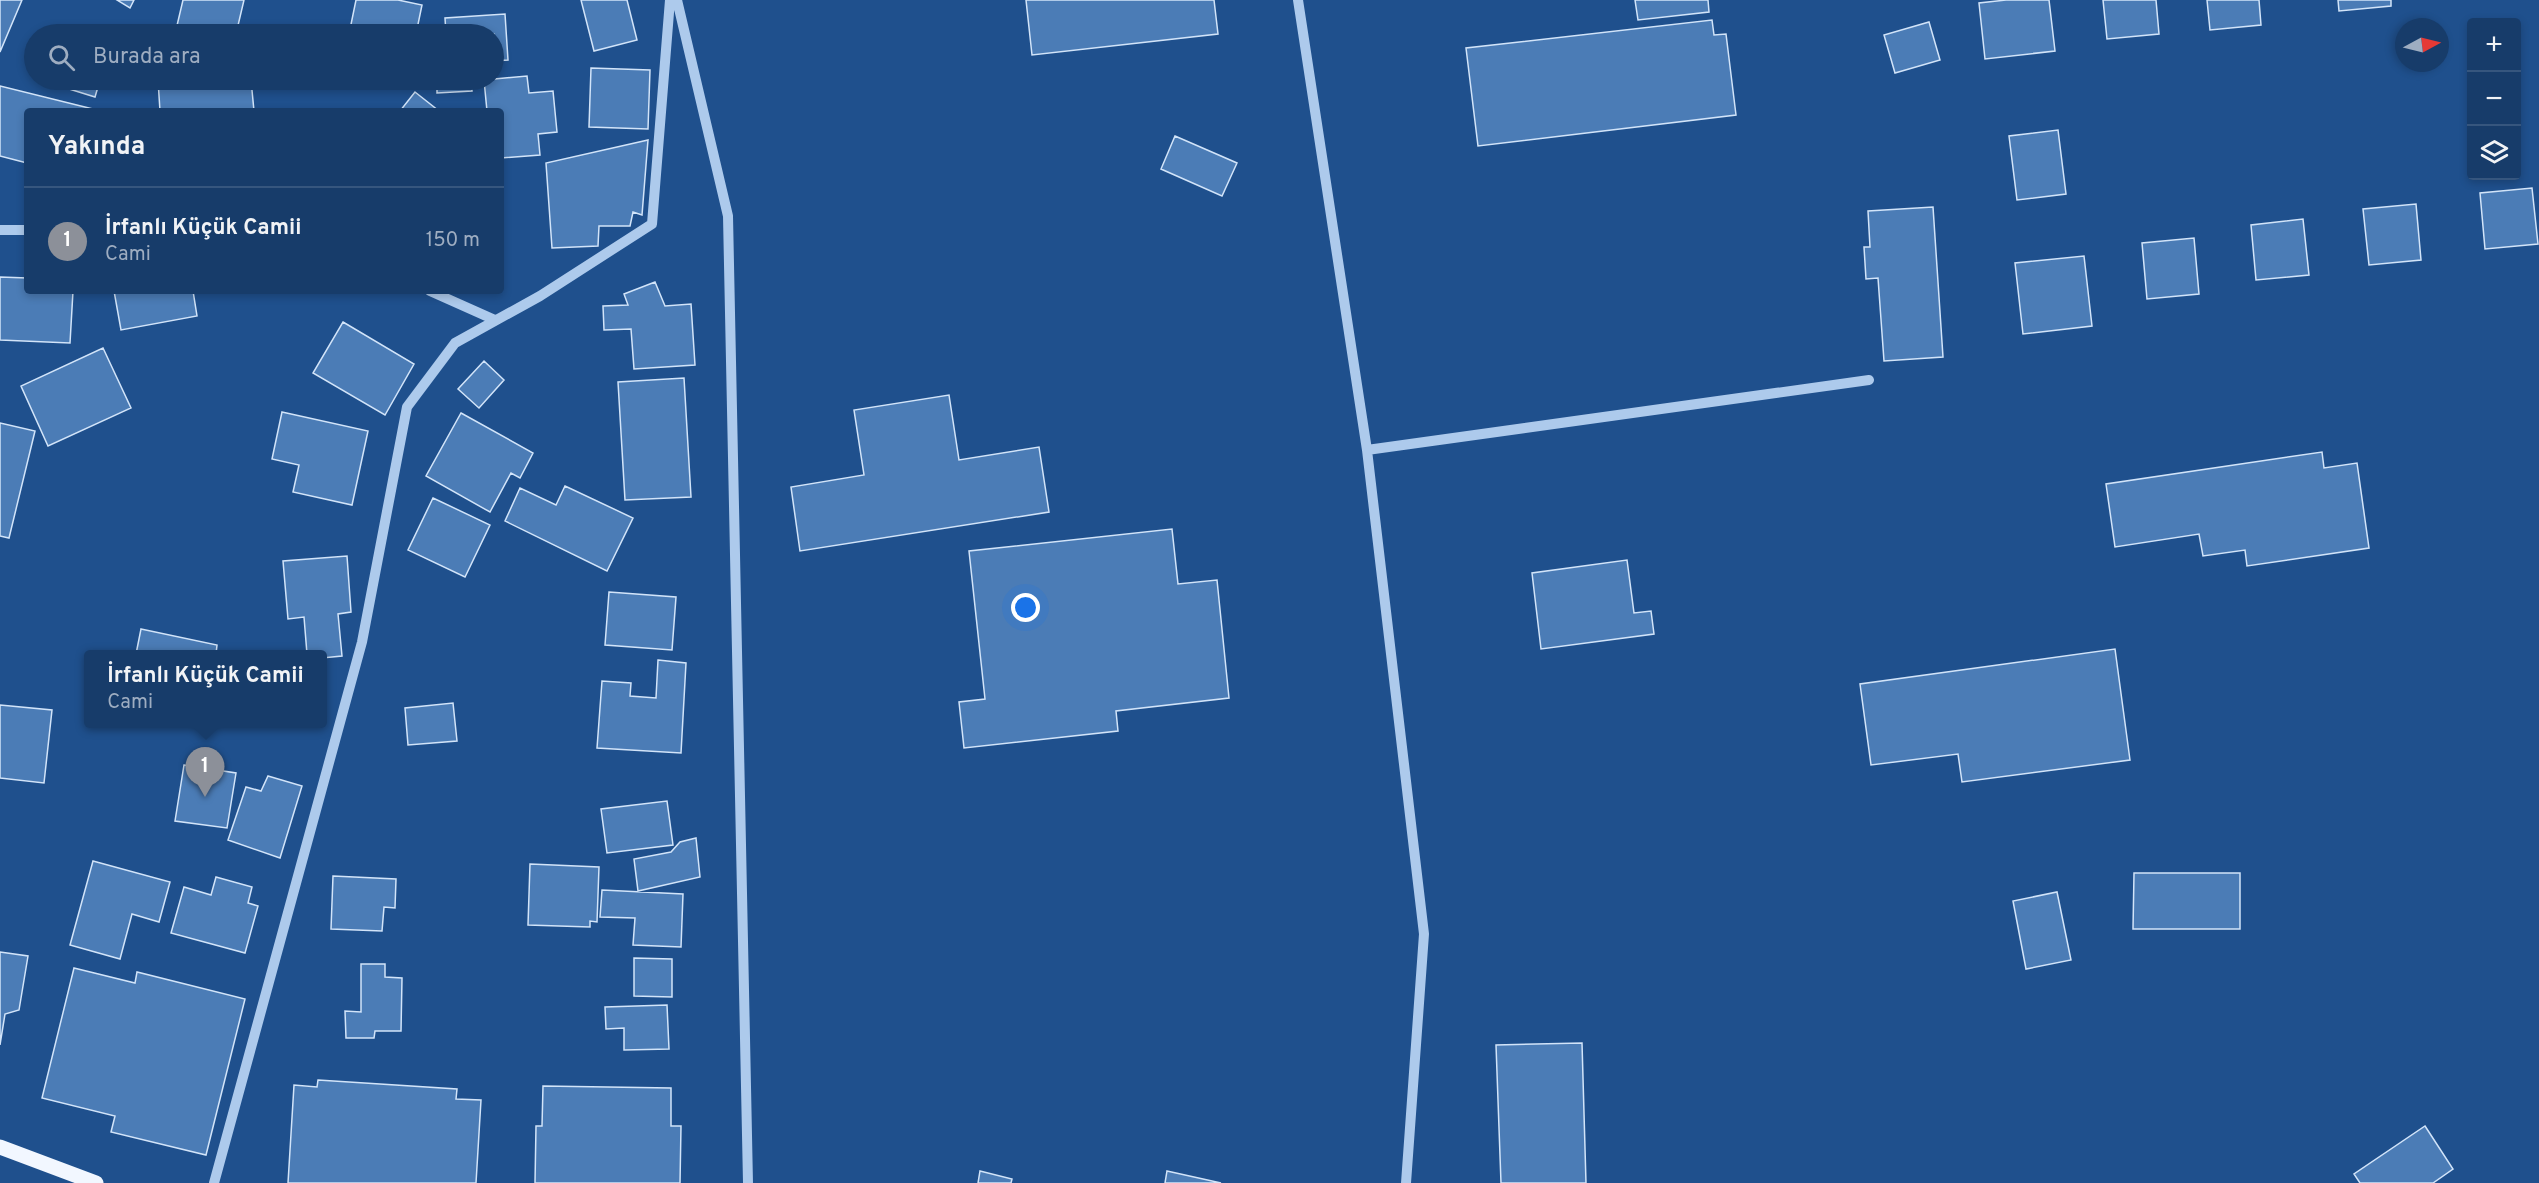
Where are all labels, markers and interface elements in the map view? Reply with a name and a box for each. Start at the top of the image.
north arrow [2395,18,2449,72]
map controls [2467,18,2521,180]
button: + [2467,18,2521,72]
search box [24,24,504,90]
icon: search [45,41,78,74]
text: Burada ara [93,44,201,71]
button: − [2467,72,2521,126]
button: layers [2467,126,2521,180]
text: Yakında [48,131,145,164]
text: İrfanlı Küçük Camii [105,215,301,242]
text: 1 [64,228,72,254]
text: 150 m [426,228,480,254]
text: Cami [105,242,151,268]
your location [1011,593,1040,622]
popup [84,650,327,728]
text: İrfanlı Küçük Camii [107,663,304,690]
text: Cami [107,690,153,716]
pin: 1 [186,748,224,797]

